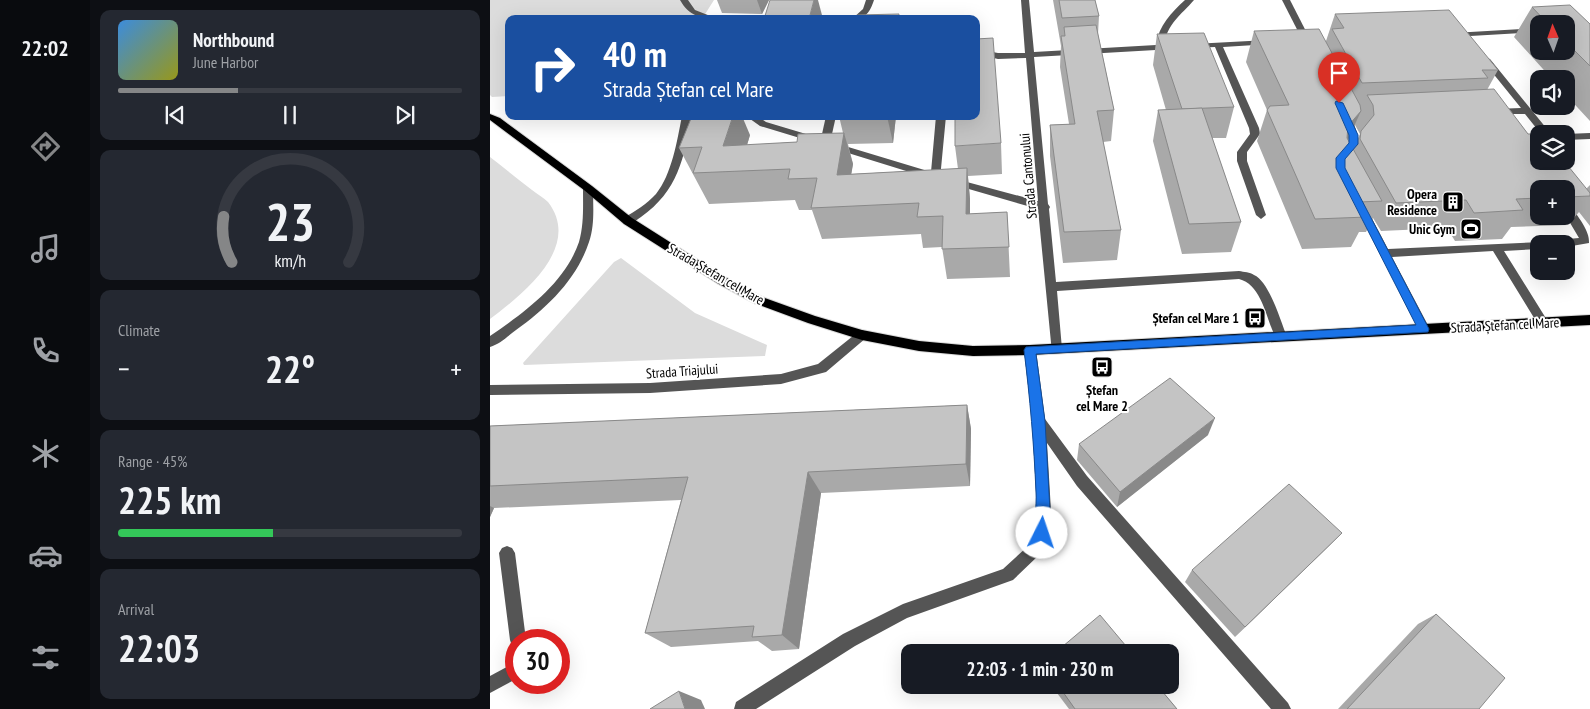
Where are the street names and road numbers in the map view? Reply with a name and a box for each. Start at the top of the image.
street label: Strada Cantonului [1015,132,1041,220]
street label: Strada Ștefan cel Mare [664,239,768,309]
street label: Strada Ștefan cel Mare [1450,313,1560,337]
street label: Strada Triajului [645,359,719,383]

